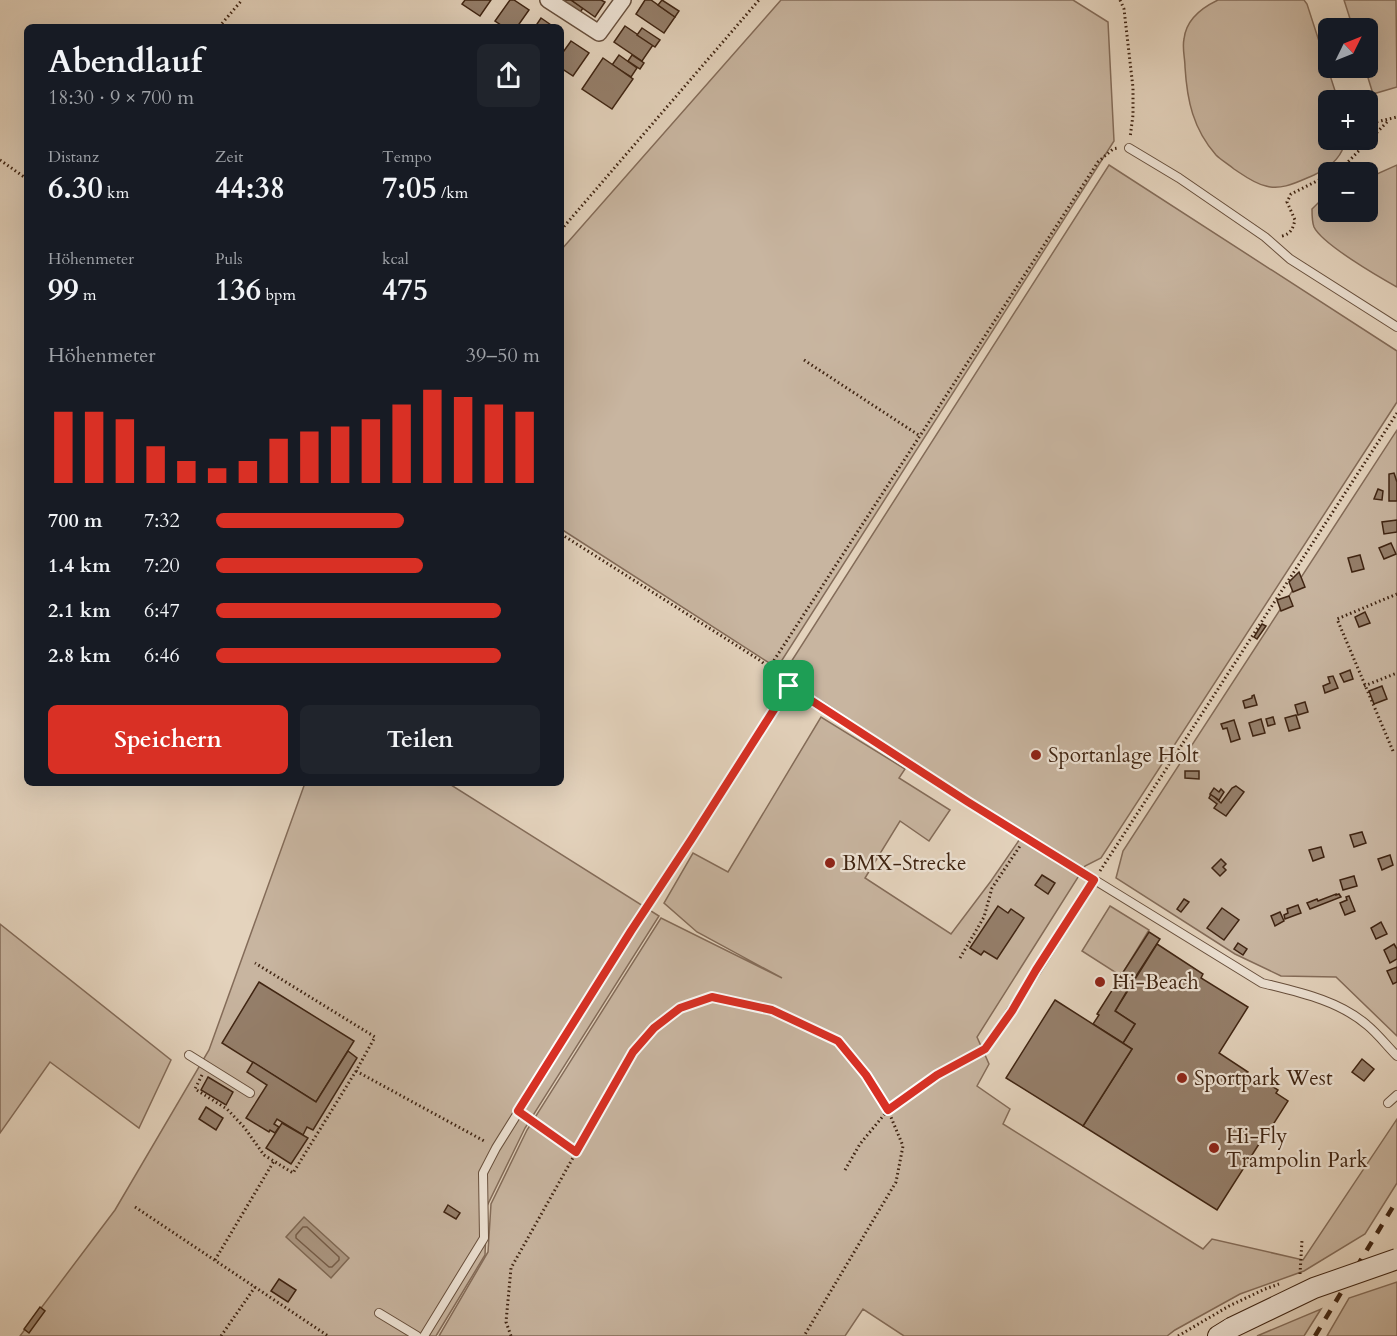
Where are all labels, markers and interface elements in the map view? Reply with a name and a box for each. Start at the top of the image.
north arrow [1318,18,1378,78]
map controls [1318,18,1378,222]
text: Abendlauf [48,39,202,84]
button: share [477,44,540,107]
text: 18:30 · 9 × 700 m [48,84,194,111]
button: + [1318,90,1378,150]
text: Distanz [48,146,99,168]
text: Zeit [215,146,243,168]
text: Tempo [382,146,432,168]
button: − [1318,162,1378,222]
text: 6.30 [48,168,103,209]
text: 44:38 [215,168,285,209]
text: 7:05 [382,168,437,209]
text: km [103,182,129,204]
text: /km [437,182,468,204]
text: Höhenmeter [48,248,134,270]
text: Puls [215,248,243,270]
text: kcal [382,248,409,270]
text: 99 [48,270,79,311]
text: 136 [215,270,261,311]
text: 475 [382,270,428,311]
text: m [79,284,97,306]
text: bpm [261,284,296,306]
text: Höhenmeter [48,342,156,369]
text: 39–50 m [466,342,540,369]
text: 700 m [48,507,103,534]
text: 7:32 [144,507,180,534]
text: 1.4 km [48,552,111,579]
text: 7:20 [144,552,180,579]
text: 2.1 km [48,597,111,624]
text: 6:47 [144,597,180,624]
text: 2.8 km [48,642,111,669]
text: 6:46 [144,642,180,669]
pin [763,660,814,711]
icon: arrive [772,669,805,702]
button: Speichern [48,705,288,774]
button: Teilen [300,705,540,774]
place label: Sportanlage Holt [1048,741,1199,770]
marker: Sportanlage Holt [1029,748,1043,762]
place label: BMX-Strecke [842,849,967,878]
marker: BMX-Strecke [823,856,837,870]
place label: Hi-Beach [1112,968,1199,997]
marker: Hi-Beach [1093,975,1107,989]
place label: Sportpark West [1194,1064,1333,1093]
marker: Sportpark West [1175,1071,1189,1085]
place label: Hi-Fly Trampolin Park [1226,1122,1368,1175]
marker: Hi-Fly Trampolin Park [1207,1141,1221,1155]

